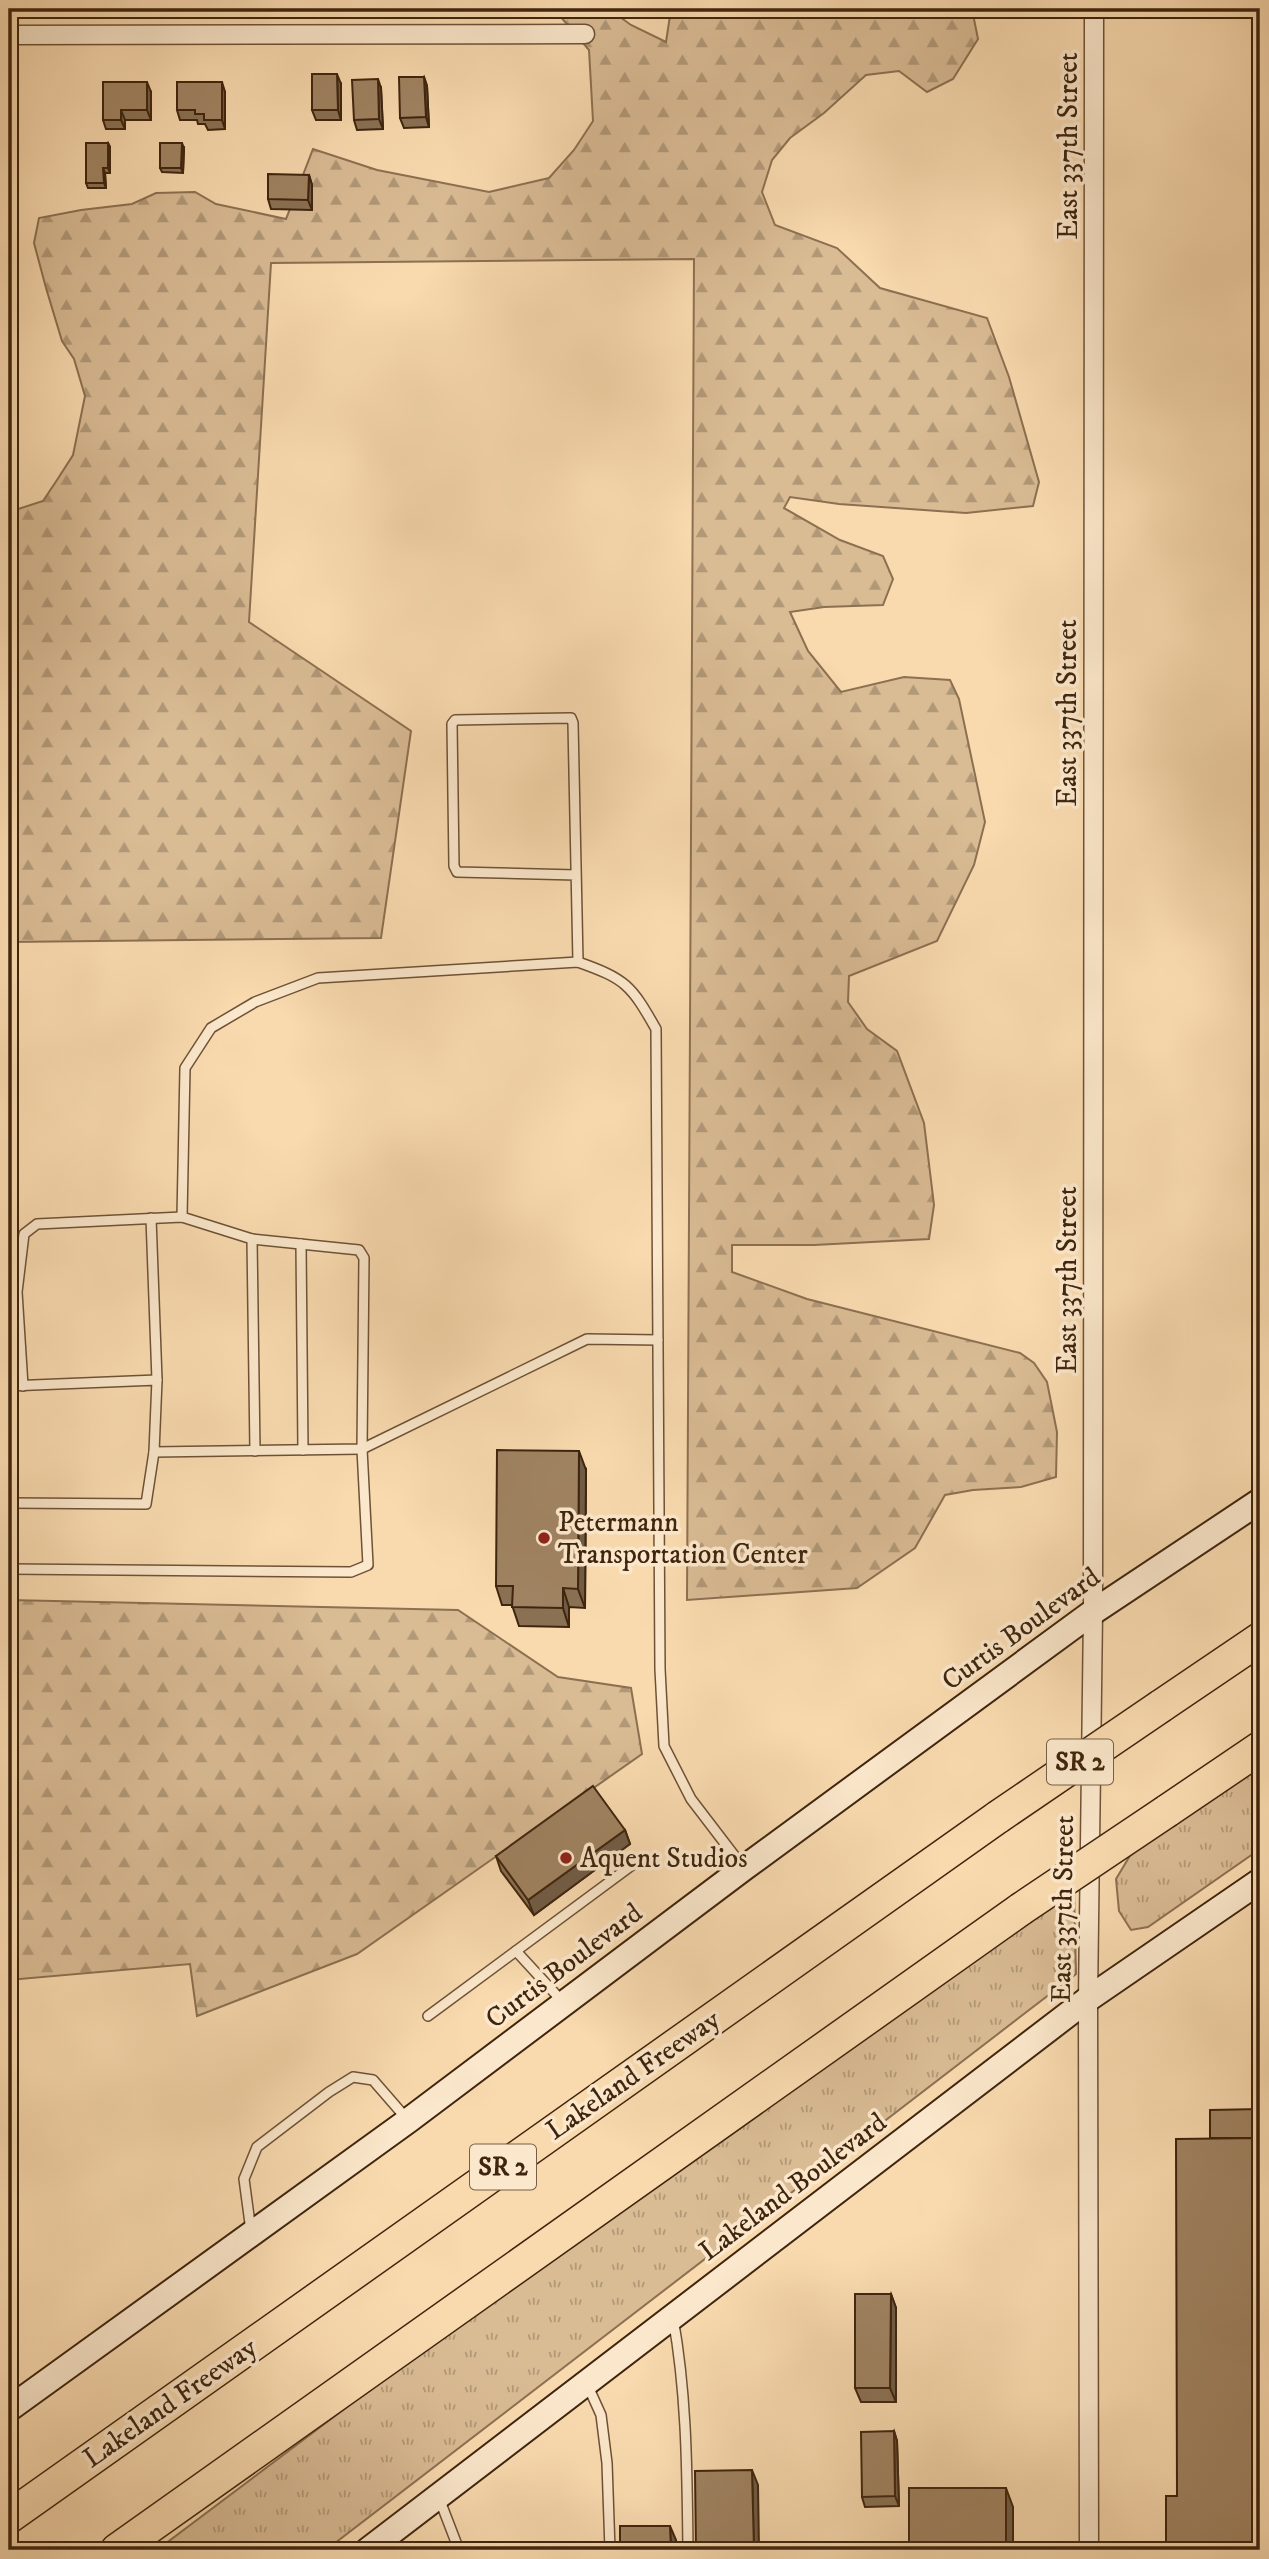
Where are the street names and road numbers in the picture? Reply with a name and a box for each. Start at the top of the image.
street label: East 337th Street [1051,52,1086,240]
street label: East 337th Street [1050,619,1085,807]
street label: East 337th Street [1050,1186,1085,1374]
street label: Curtis Boulevard [935,1560,1107,1698]
road number: SR 2 [1047,1740,1113,1784]
street label: East 337th Street [1044,1815,1082,2003]
street label: Curtis Boulevard [479,1896,649,2036]
street label: Lakeland Freeway [539,2002,727,2148]
street label: Lakeland Boulevard [692,2105,894,2269]
road number: SR 2 [470,2144,536,2190]
street label: Lakeland Freeway [76,2330,264,2476]

